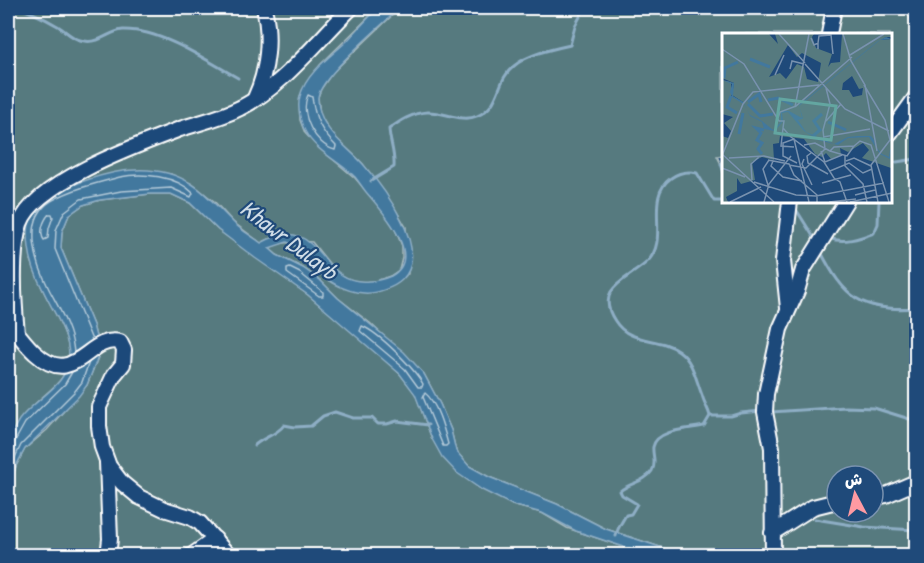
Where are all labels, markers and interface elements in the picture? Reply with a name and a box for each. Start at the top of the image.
inset map [722,33,891,202]
water label: Khawr Dulayb [234,192,346,288]
north arrow [825,464,885,524]
text: ش [843,467,863,491]

